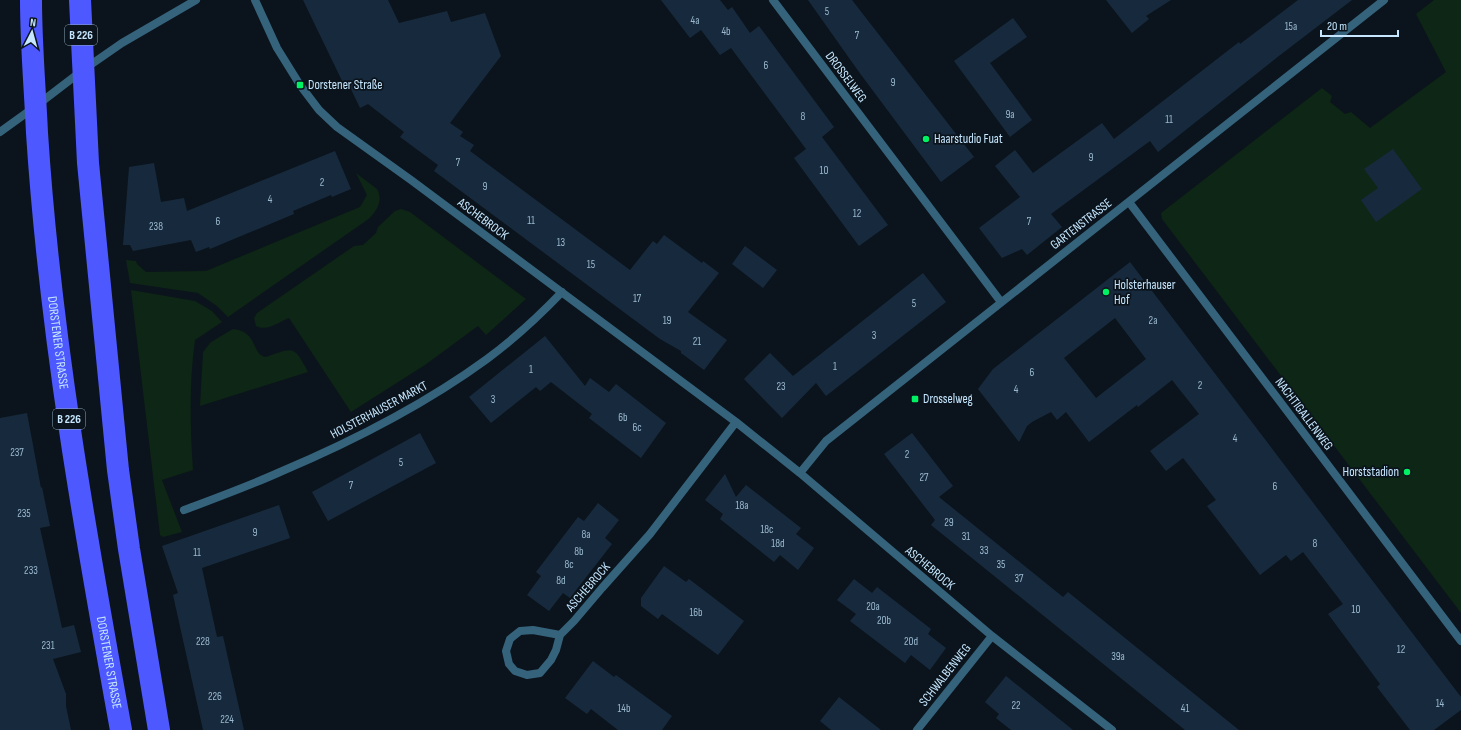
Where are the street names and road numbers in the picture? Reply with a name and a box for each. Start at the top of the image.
road number: B 226 [65,25,97,45]
street label: DROSSELWEG [822,48,870,106]
street label: ASCHEBROCK [454,194,512,243]
street label: GARTENSTRASSE [1047,195,1115,253]
street label: DORSTENER STRASSE [44,295,72,390]
street label: NACHTIGALLENWEG [1272,375,1336,453]
street label: HOLSTERHAUSER MARKT [328,378,430,442]
road number: B 226 [53,409,85,429]
street label: ASCHEBROCK [901,542,958,593]
street label: ASCHEBROCK [562,559,614,616]
street label: DORSTENER STRASSE [93,615,125,710]
street label: SCHWALBENWEG [916,641,974,709]

